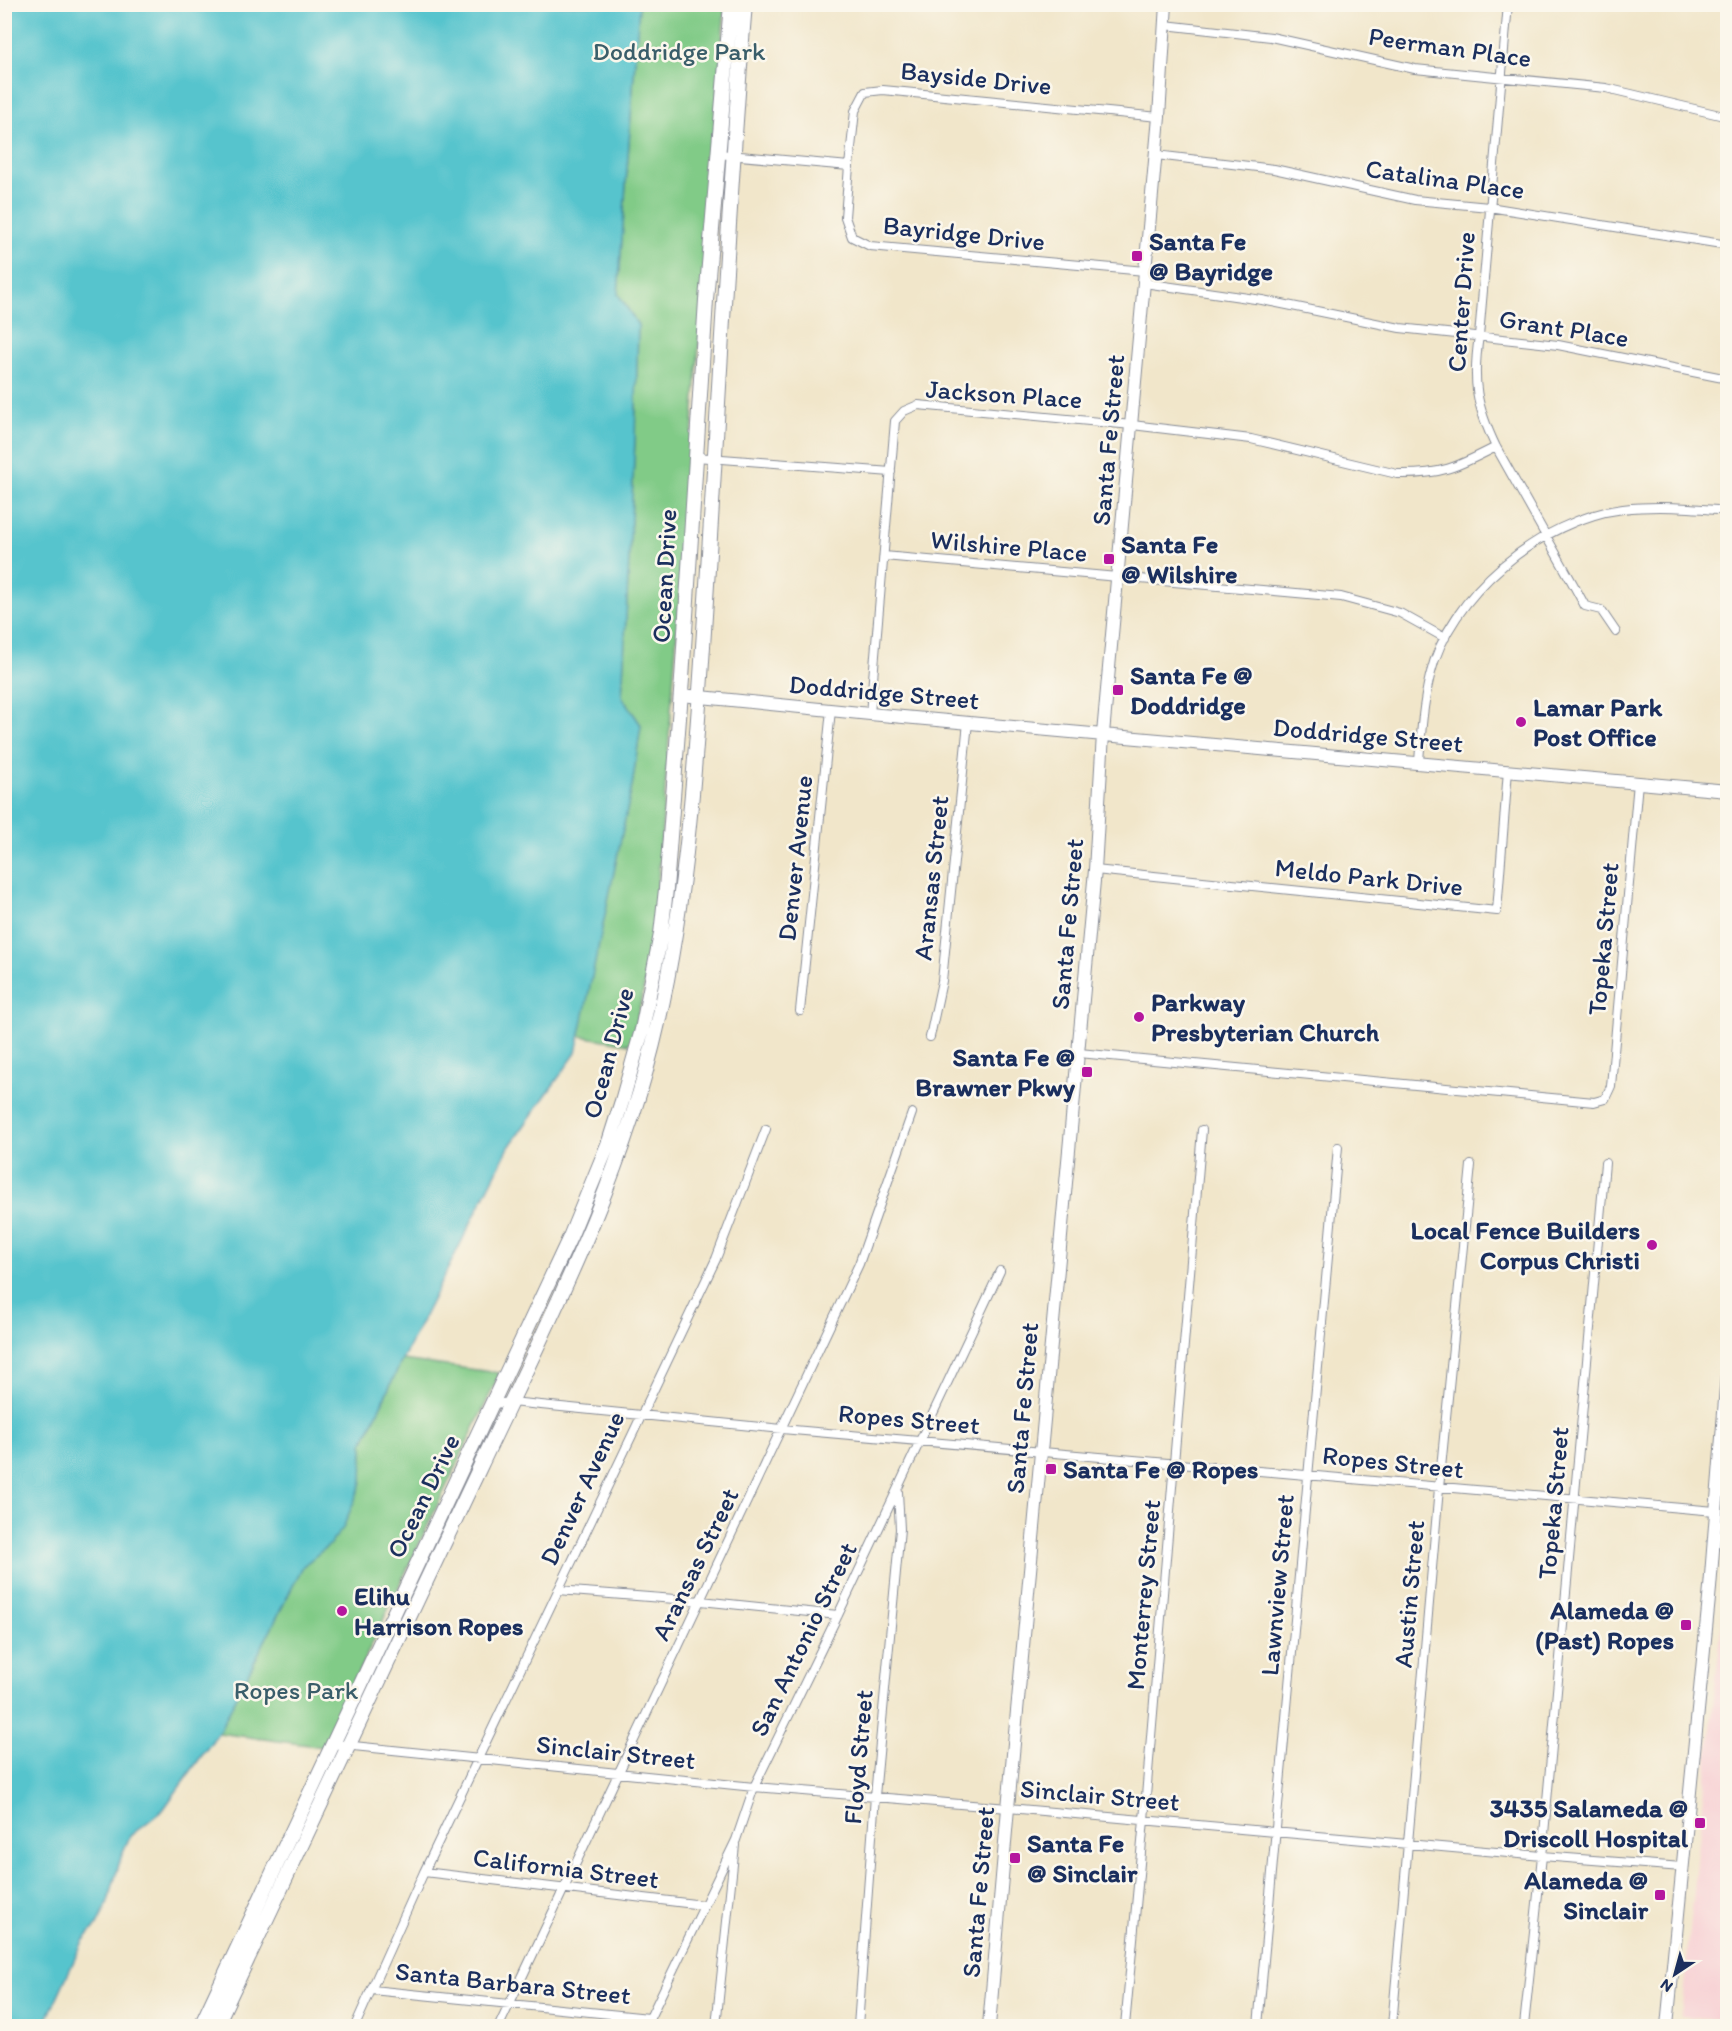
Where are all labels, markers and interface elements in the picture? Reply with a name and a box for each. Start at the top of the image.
street label: Peerman Place [1367,20,1533,74]
park label: Doddridge Park [592,35,766,67]
street label: Bayside Drive [899,54,1053,102]
street label: Catalina Place [1363,152,1527,206]
street label: Bayridge Drive [881,209,1047,257]
place label: Santa Fe @ Bayridge [1149,225,1273,287]
street label: Center Drive [1440,231,1482,373]
marker: Santa Fe @ Bayridge [1130,249,1144,263]
street label: Grant Place [1497,302,1631,354]
street label: Santa Fe Street [1085,353,1131,527]
street label: Jackson Place [925,373,1083,415]
street label: Ocean Drive [645,508,683,644]
street label: Wilshire Place [929,523,1089,569]
place label: Santa Fe @ Wilshire [1121,528,1238,590]
marker: Santa Fe @ Wilshire [1102,552,1116,566]
place label: Santa Fe @ Doddridge [1130,659,1253,721]
street label: Doddridge Street [788,668,981,716]
marker: Santa Fe @ Doddridge [1111,683,1125,697]
place label: Lamar Park Post Office [1533,691,1663,753]
street label: Doddridge Street [1272,711,1465,759]
marker: Lamar Park Post Office [1514,715,1528,729]
street label: Denver Avenue [770,774,820,942]
street label: Aransas Street [906,794,956,962]
street label: Santa Fe Street [1044,837,1090,1011]
street label: Meldo Park Drive [1273,851,1465,903]
street label: Topeka Street [1580,861,1626,1017]
street label: Ocean Drive [575,984,641,1122]
place label: Parkway Presbyterian Church [1151,986,1380,1048]
marker: Parkway Presbyterian Church [1132,1010,1146,1024]
place label: Santa Fe @ Brawner Pkwy [915,1041,1076,1103]
marker: Santa Fe @ Brawner Pkwy [1080,1065,1094,1079]
place label: Local Fence Builders Corpus Christi [1411,1214,1640,1276]
marker: Local Fence Builders Corpus Christi [1645,1238,1659,1252]
street label: Santa Fe Street [999,1321,1045,1495]
street label: Ropes Street [837,1397,981,1441]
street label: Denver Avenue [532,1406,632,1570]
street label: Topeka Street [1530,1425,1576,1581]
street label: Ocean Drive [379,1429,467,1563]
street label: Ropes Street [1321,1439,1465,1485]
place label: Santa Fe @ Ropes [1063,1453,1258,1485]
marker: Santa Fe @ Ropes [1044,1462,1058,1476]
street label: Aransas Street [644,1482,746,1645]
street label: Lawnview Street [1253,1493,1301,1677]
street label: Monterrey Street [1119,1498,1167,1691]
street label: Austin Street [1387,1519,1431,1669]
street label: San Antonio Street [742,1537,864,1741]
place label: Elihu Harrison Ropes [354,1580,524,1642]
place label: Alameda @ (Past) Ropes [1535,1594,1674,1656]
marker: Elihu Harrison Ropes [335,1604,349,1618]
marker: Alameda @ (Past) Ropes [1679,1618,1693,1632]
park label: Ropes Park [234,1674,359,1706]
street label: Floyd Street [836,1688,880,1826]
street label: Sinclair Street [535,1728,697,1776]
street label: Sinclair Street [1019,1772,1181,1818]
place label: 3435 Salameda @ Driscoll Hospital [1490,1792,1689,1854]
street label: Santa Fe Street [955,1805,1001,1979]
marker: 3435 Salameda @ Driscoll Hospital [1693,1816,1707,1830]
place label: Santa Fe @ Sinclair [1027,1827,1138,1889]
street label: California Street [471,1841,661,1895]
marker: Santa Fe @ Sinclair [1008,1851,1022,1865]
place label: Alameda @ Sinclair [1523,1864,1649,1926]
marker: Alameda @ Sinclair [1653,1888,1667,1902]
north arrow [1645,1944,1705,2004]
street label: Santa Barbara Street [394,1955,632,2011]
text: N [1657,1975,1676,1997]

